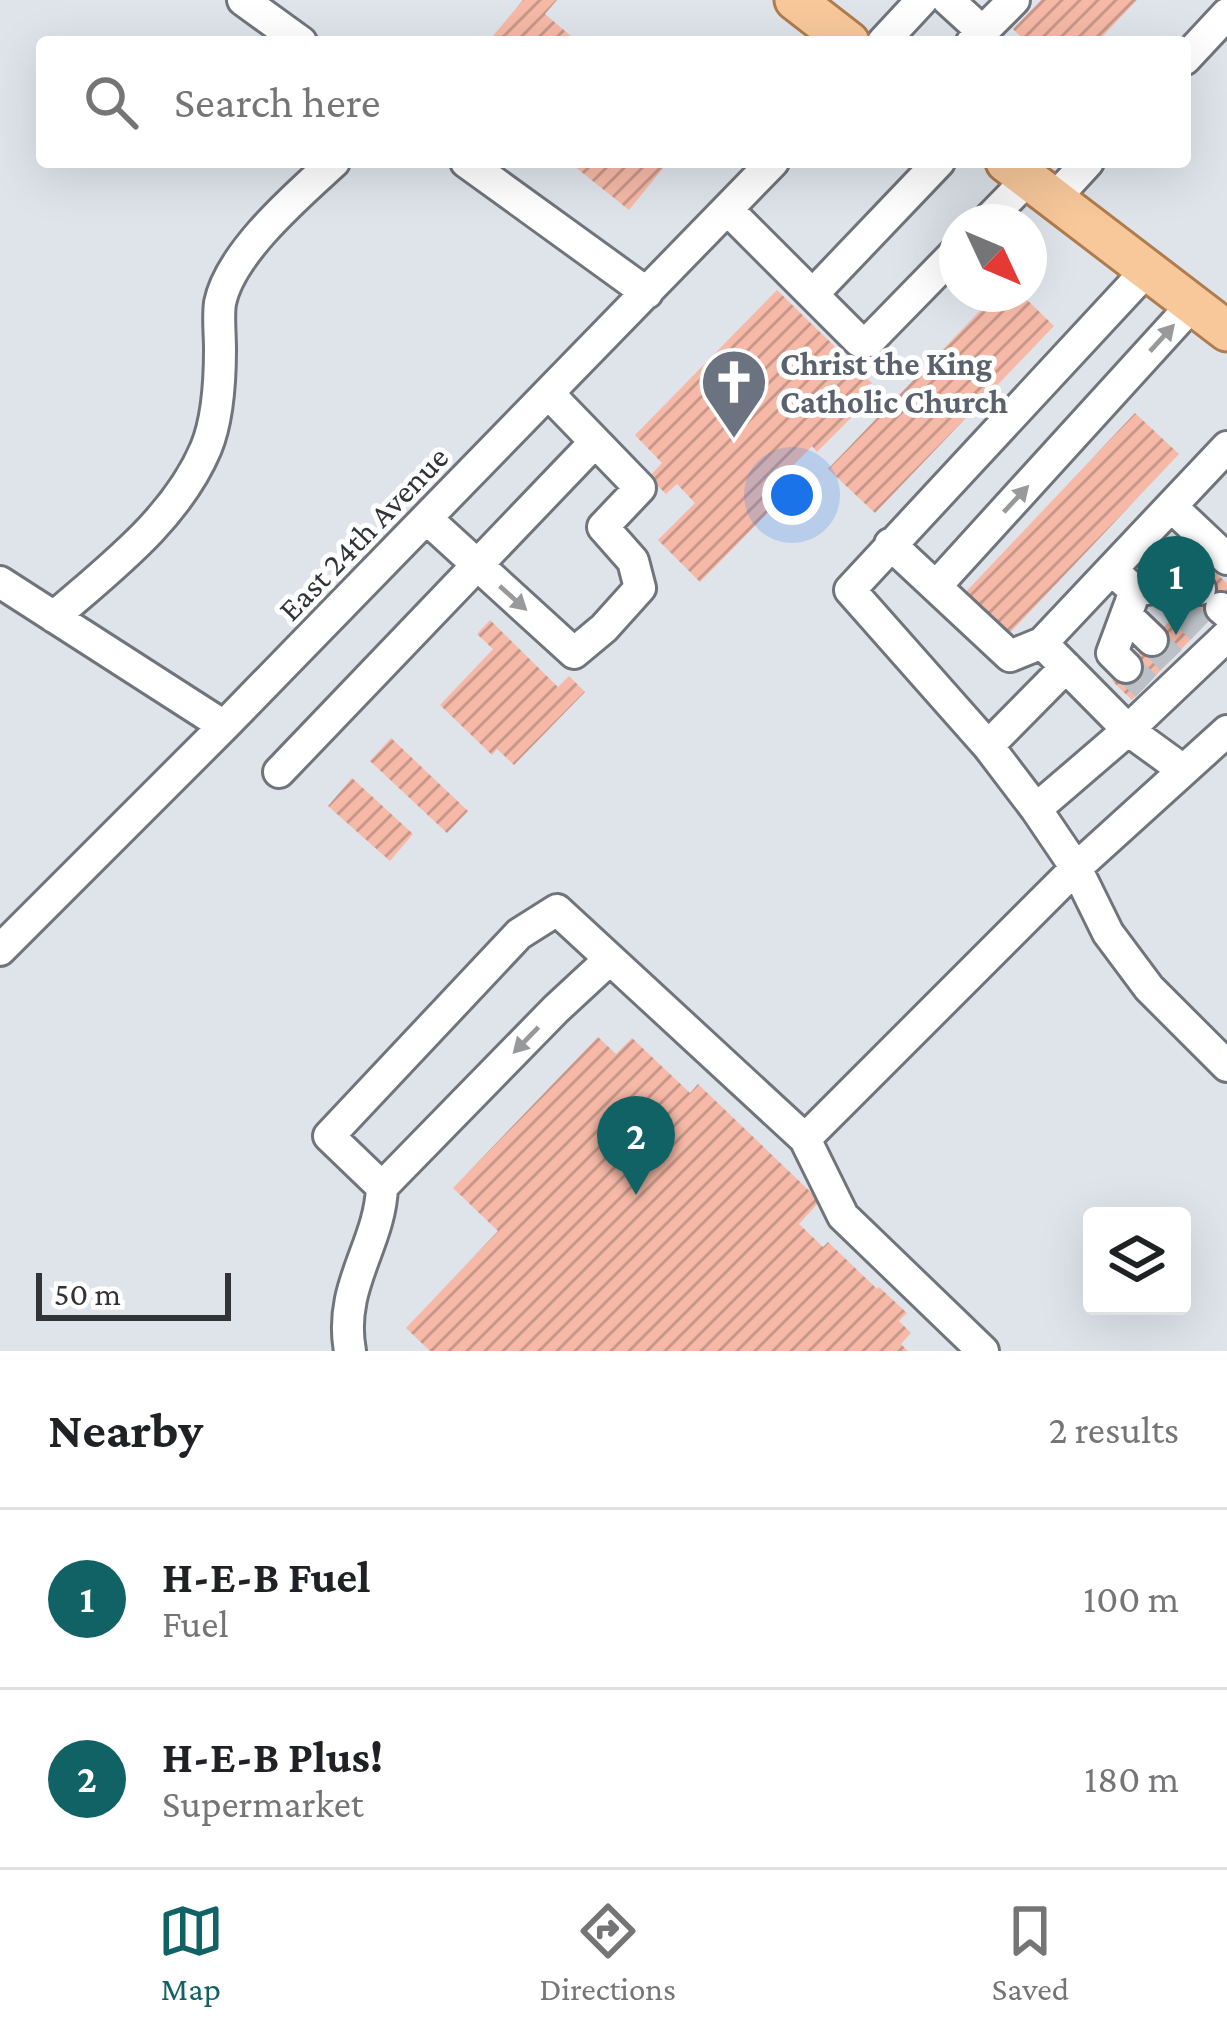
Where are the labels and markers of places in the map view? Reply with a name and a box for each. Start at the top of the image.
place label: Christ the King Catholic Church [780,345,1008,420]
church icon: Christ the King Catholic Church [699,347,769,441]
pin: 1 [1137,536,1215,635]
pin: 2 [597,1096,675,1195]

